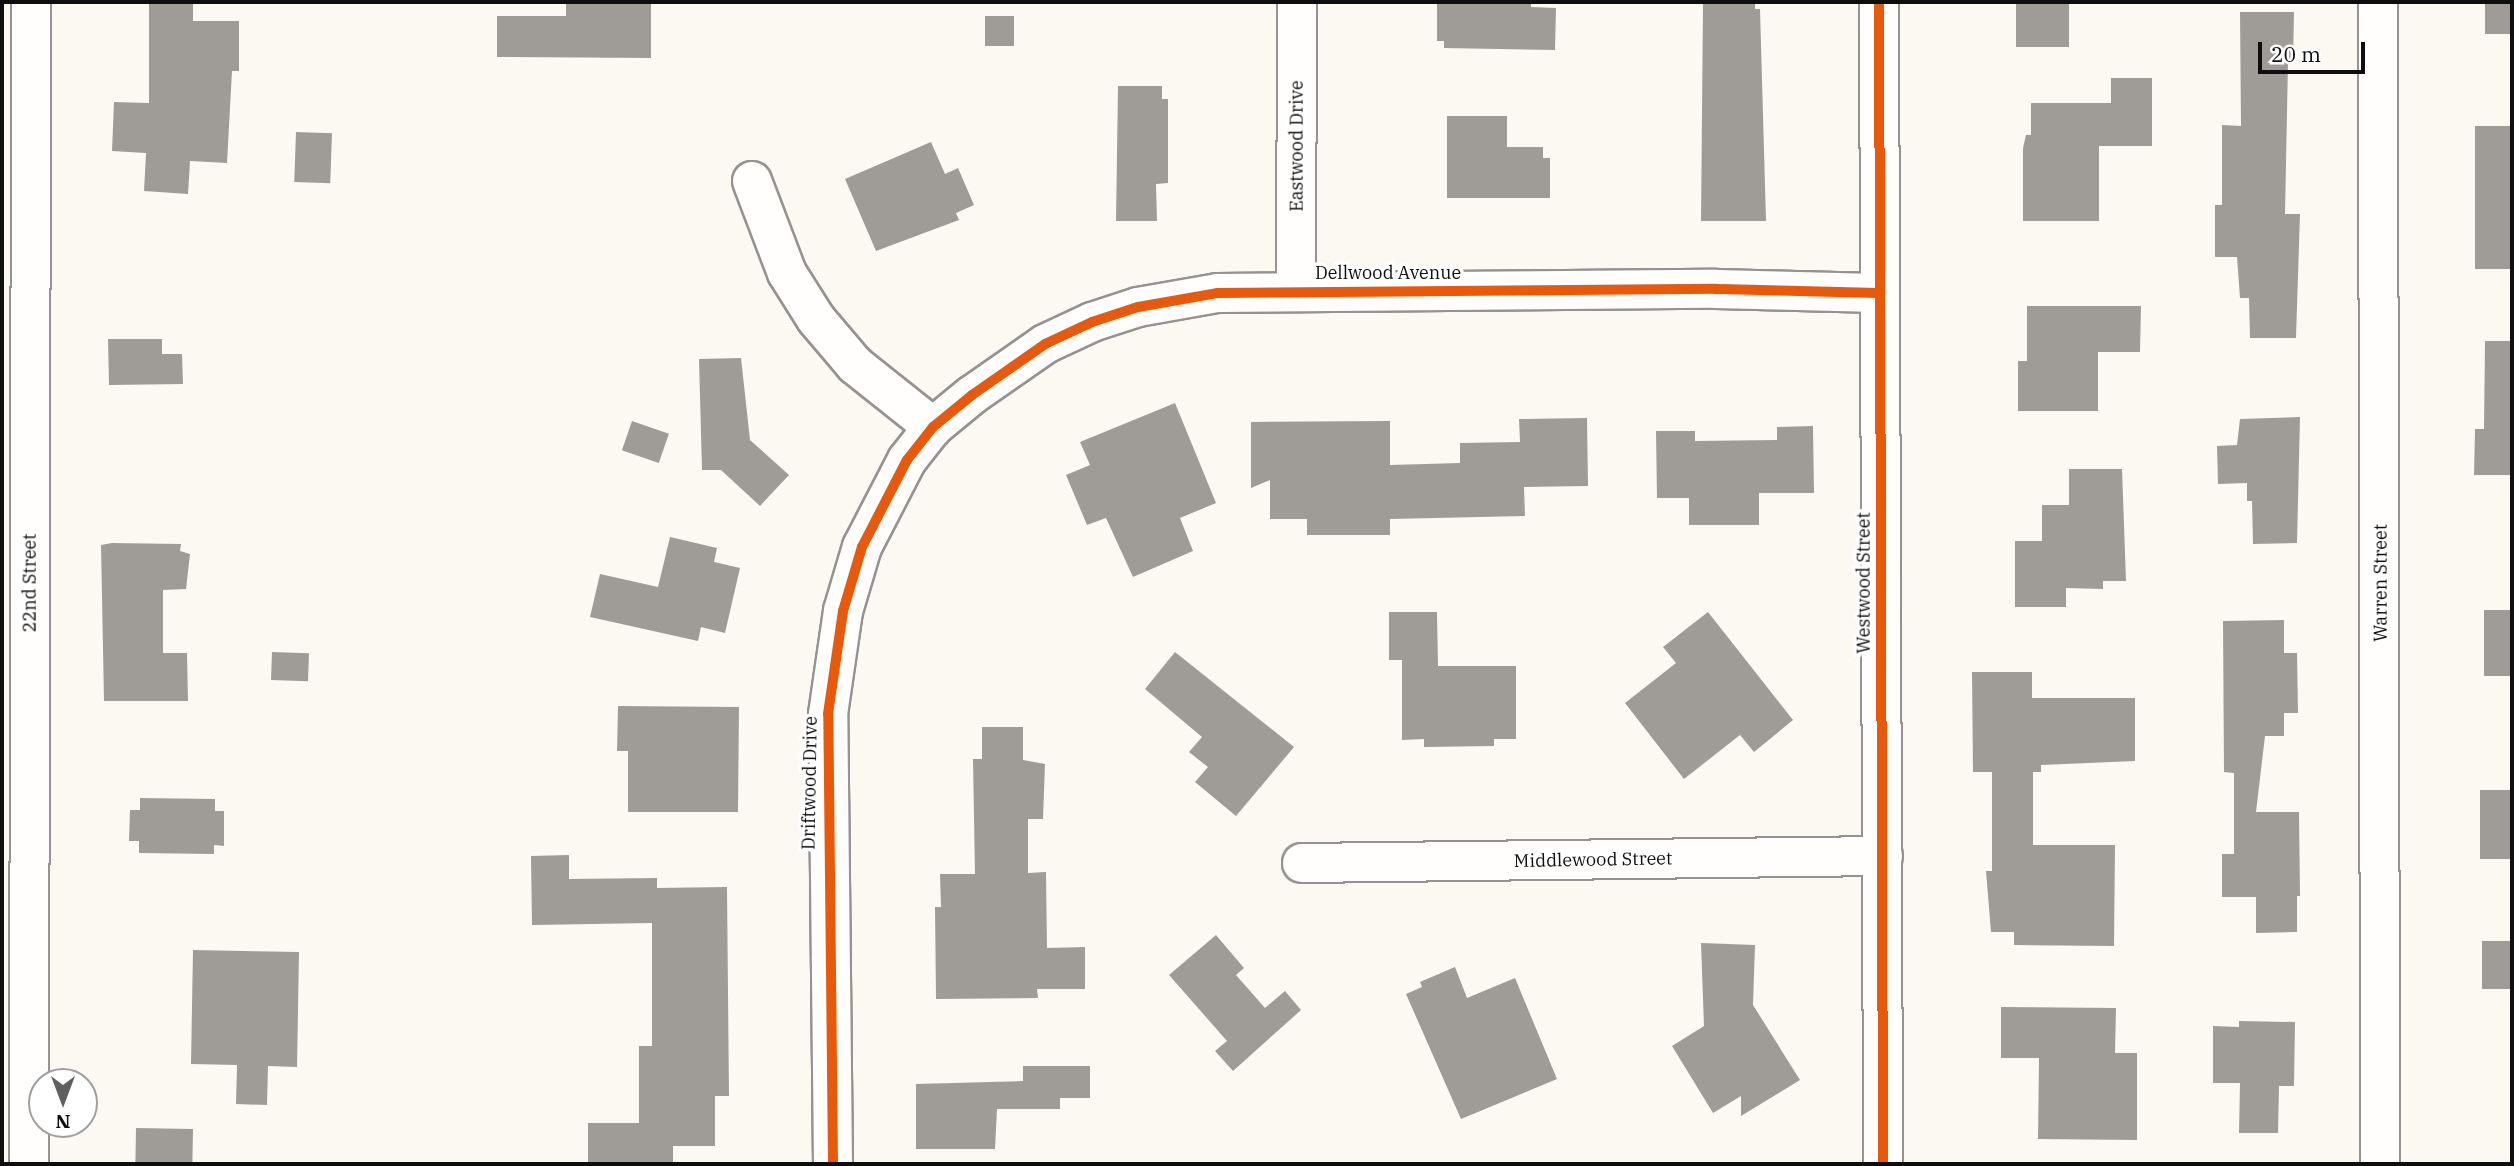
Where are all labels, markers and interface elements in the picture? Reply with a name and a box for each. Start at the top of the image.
scale bar [2262,28,2369,72]
text: 20 m [2271,40,2321,68]
street label: Eastwood Drive [1286,80,1308,212]
street label: Dellwood Avenue [1315,262,1461,284]
street label: Westwood Street [1853,512,1875,654]
street label: Warren Street [2370,524,2392,642]
street label: 22nd Street [19,534,41,632]
street label: Driftwood Drive [798,716,822,850]
street label: Middlewood Street [1514,848,1672,872]
north arrow [28,1068,98,1138]
text: N [55,1110,71,1134]

